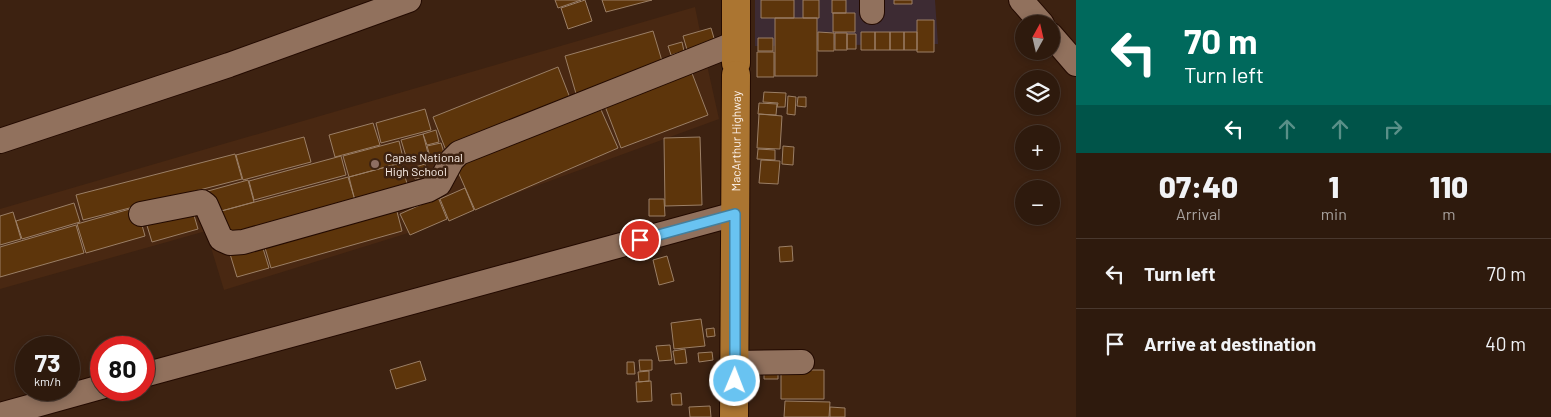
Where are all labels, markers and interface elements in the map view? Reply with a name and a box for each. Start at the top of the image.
north arrow [1015,15,1060,60]
map controls [1015,15,1060,225]
text: 70 m [1184,19,1258,61]
icon: left [1101,20,1166,85]
text: Turn left [1184,61,1264,87]
button: layers [1015,70,1060,115]
street label: MacArthur Highway [728,90,743,191]
icon: left [1220,115,1248,143]
icon: ahead [1273,115,1301,143]
icon: ahead [1326,115,1354,143]
icon: right [1379,115,1407,143]
button: + [1015,125,1060,170]
place label: Capas National High School [385,150,463,178]
marker: Capas National High School [369,158,381,170]
text: 07:40 [1159,168,1238,204]
text: 1 [1328,168,1339,204]
text: 110 [1430,168,1468,204]
button: − [1015,180,1060,225]
text: Arrival [1176,204,1221,223]
text: min [1321,204,1347,223]
text: m [1442,204,1456,223]
pin [619,219,661,261]
icon: arrive [626,226,654,254]
icon: left [1101,260,1129,288]
text: Turn left [1144,262,1215,285]
text: 70 m [1487,262,1526,285]
icon: arrive [1101,330,1129,358]
text: Arrive at destination [1144,332,1316,355]
text: 40 m [1485,332,1526,355]
speed limit sign: 80 [90,336,155,401]
text: 73 [35,347,60,377]
position arrow [708,354,760,406]
text: km/h [34,374,61,388]

